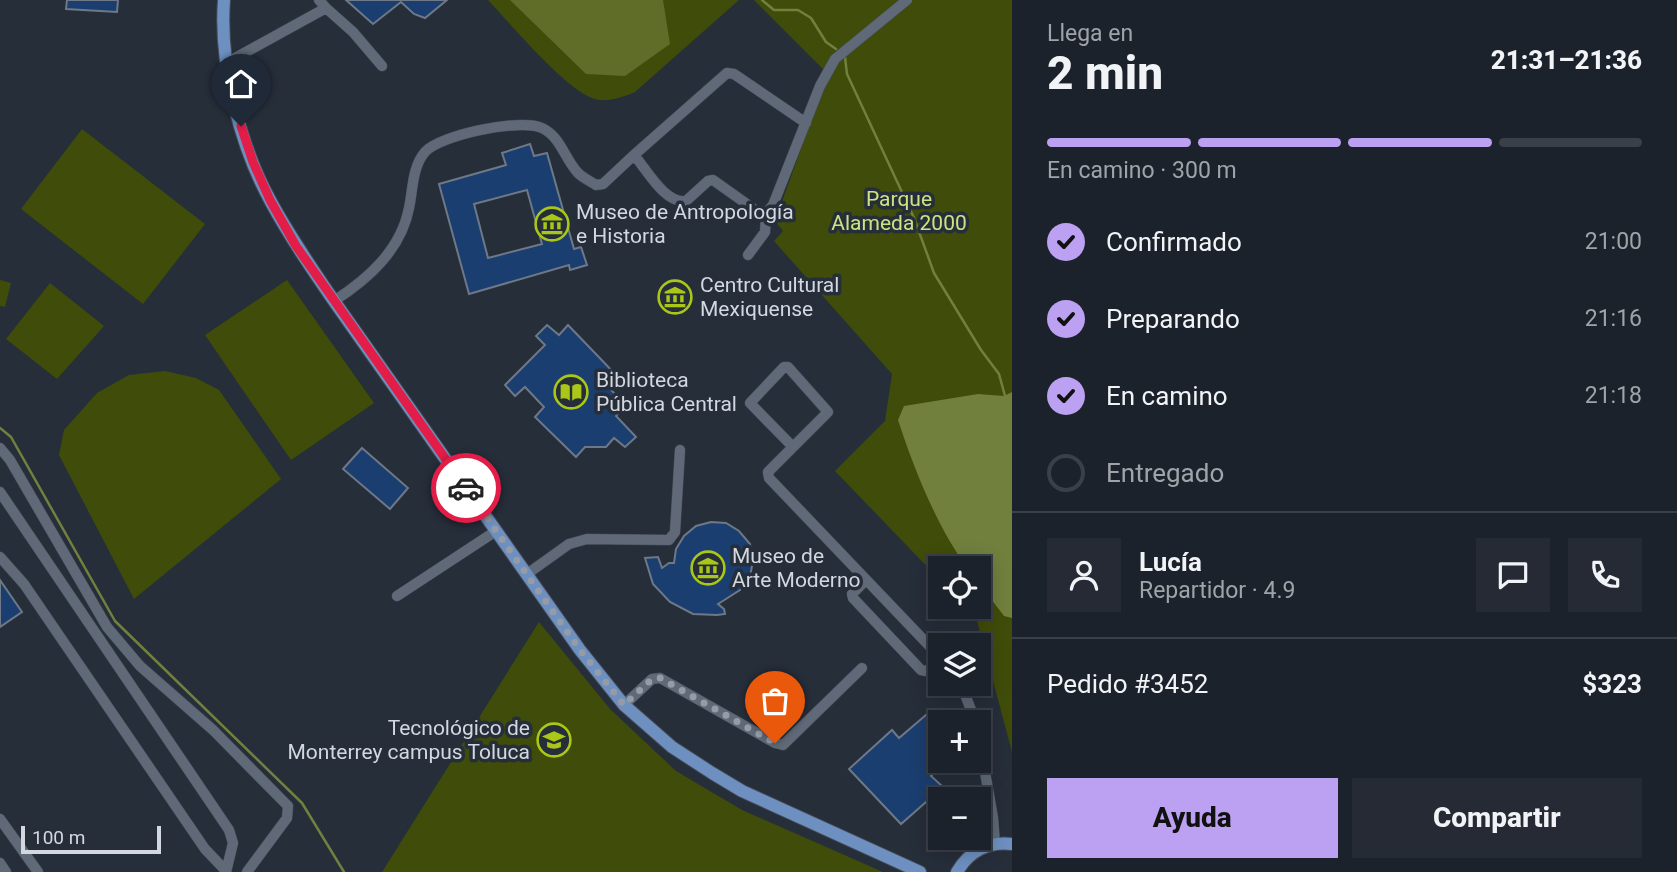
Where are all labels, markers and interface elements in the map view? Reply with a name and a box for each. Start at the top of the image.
text: Llega en [1047,20,1133,47]
text: 21:31–21:36 [1491,45,1642,75]
text: 2 min [1047,46,1163,100]
pin [211,54,271,126]
icon: home [222,65,260,103]
text: En camino · 300 m [1047,157,1237,184]
park label: Parque Alameda 2000 [831,187,967,235]
place label: Museo de Antropología e Historia [576,200,794,248]
museum icon: Museo de Antropología e Historia [533,205,571,243]
icon: check [1047,223,1085,261]
text: Confirmado [1106,227,1242,257]
text: 21:00 [1585,228,1642,255]
place label: Centro Cultural Mexiquense [700,273,839,321]
museum icon: Centro Cultural Mexiquense [656,278,694,316]
icon: check [1047,300,1085,338]
text: Preparando [1106,304,1240,334]
text: 21:16 [1585,305,1642,332]
place label: Biblioteca Pública Central [596,368,737,416]
library icon: Biblioteca Pública Central [552,373,590,411]
icon: check [1047,377,1085,415]
text: En camino [1106,381,1228,411]
text: 21:18 [1585,382,1642,409]
courier [431,453,501,523]
text: Entregado [1106,458,1224,488]
icon: car [447,469,485,507]
button: person [1047,538,1121,612]
button: chat [1476,538,1550,612]
button: phone [1568,538,1642,612]
place label: Museo de Arte Moderno [732,544,861,592]
text: Lucía [1139,547,1202,577]
museum icon: Museo de Arte Moderno [689,549,727,587]
map controls [928,556,991,850]
button: locate [928,556,991,619]
text: Repartidor · 4.9 [1139,577,1296,604]
button: layers [928,633,991,696]
text: Pedido #3452 [1047,669,1208,699]
text: $323 [1582,669,1642,699]
pin [745,671,805,743]
icon: bag [756,682,794,720]
button: + [928,710,991,773]
place label: Tecnológico de Monterrey campus Toluca [287,716,530,764]
school or university icon: Tecnológico de Monterrey campus Toluca [535,721,573,759]
button: Ayuda [1047,778,1338,858]
button: Compartir [1352,778,1642,858]
button: − [928,787,991,850]
scale bar [21,823,161,855]
text: 100 m [32,826,85,849]

